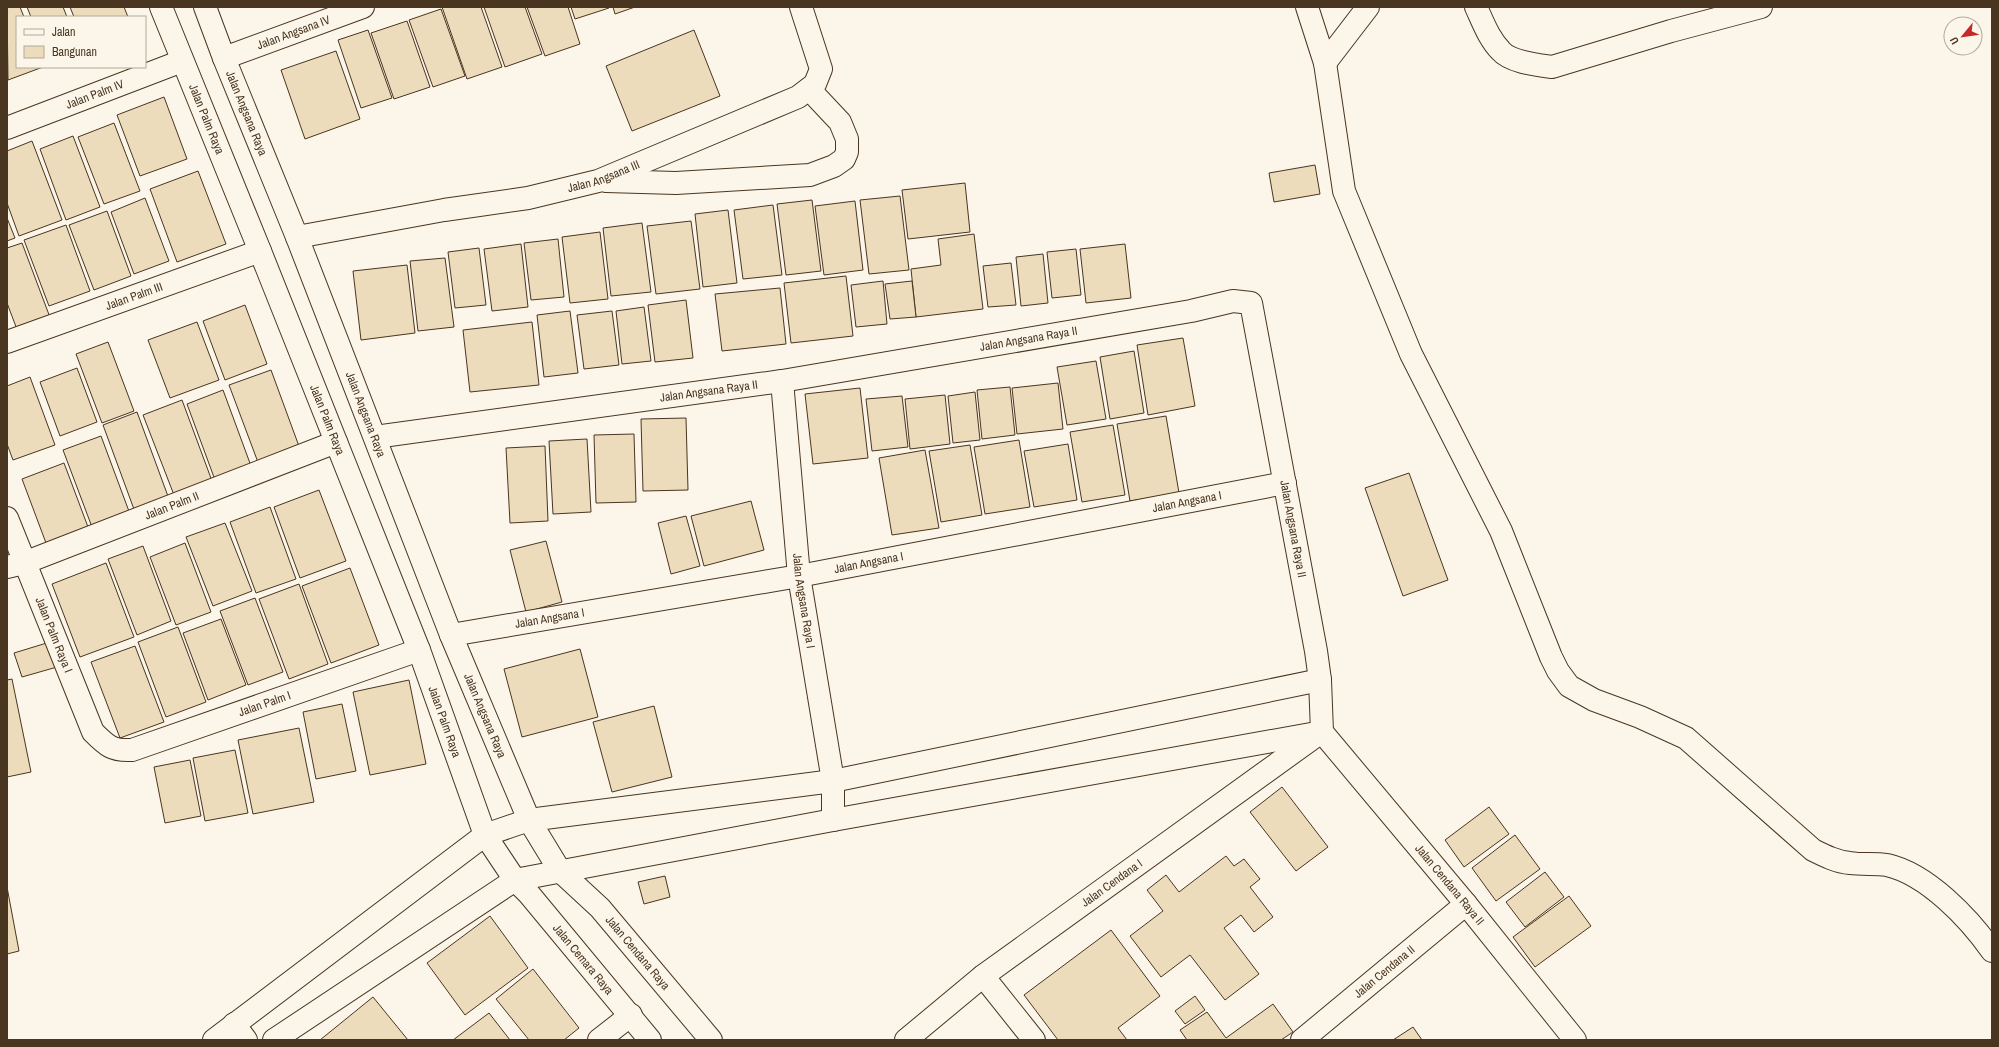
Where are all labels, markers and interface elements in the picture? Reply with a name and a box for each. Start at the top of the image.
street label: Jalan Angsana IV [255,12,333,53]
legend [16,16,146,68]
north arrow [1943,16,1983,56]
text: Jalan [52,24,76,40]
text: U [1947,35,1962,47]
text: Bangunan [52,44,97,60]
street label: Jalan Angsana Raya [222,68,271,159]
street label: Jalan Palm IV [64,76,126,113]
street label: Jalan Palm Raya [185,82,228,157]
street label: Jalan Angsana III [566,156,642,196]
street label: Jalan Palm III [103,279,165,314]
street label: Jalan Angsana Raya II [979,323,1079,355]
street label: Jalan Angsana Raya [342,369,390,460]
street label: Jalan Angsana Raya II [659,376,759,406]
street label: Jalan Palm Raya [306,382,349,458]
street label: Jalan Angsana Raya II [1276,479,1310,579]
street label: Jalan Angsana I [1151,487,1223,516]
street label: Jalan Palm II [142,488,201,523]
street label: Jalan Angsana I [833,548,905,577]
street label: Jalan Angsana Raya I [789,553,819,650]
street label: Jalan Palm Raya I [32,595,76,675]
street label: Jalan Angsana I [514,605,586,632]
street label: Jalan Angsana Raya [460,671,510,761]
street label: Jalan Palm Raya [425,684,465,760]
street label: Jalan Palm I [236,687,293,720]
street label: Jalan Cendana Raya II [1411,841,1488,928]
street label: Jalan Cendana I [1078,856,1146,911]
street label: Jalan Cendana Raya [602,912,674,994]
street label: Jalan Cemara Raya [549,921,617,998]
street label: Jalan Cendana II [1351,942,1418,1002]

